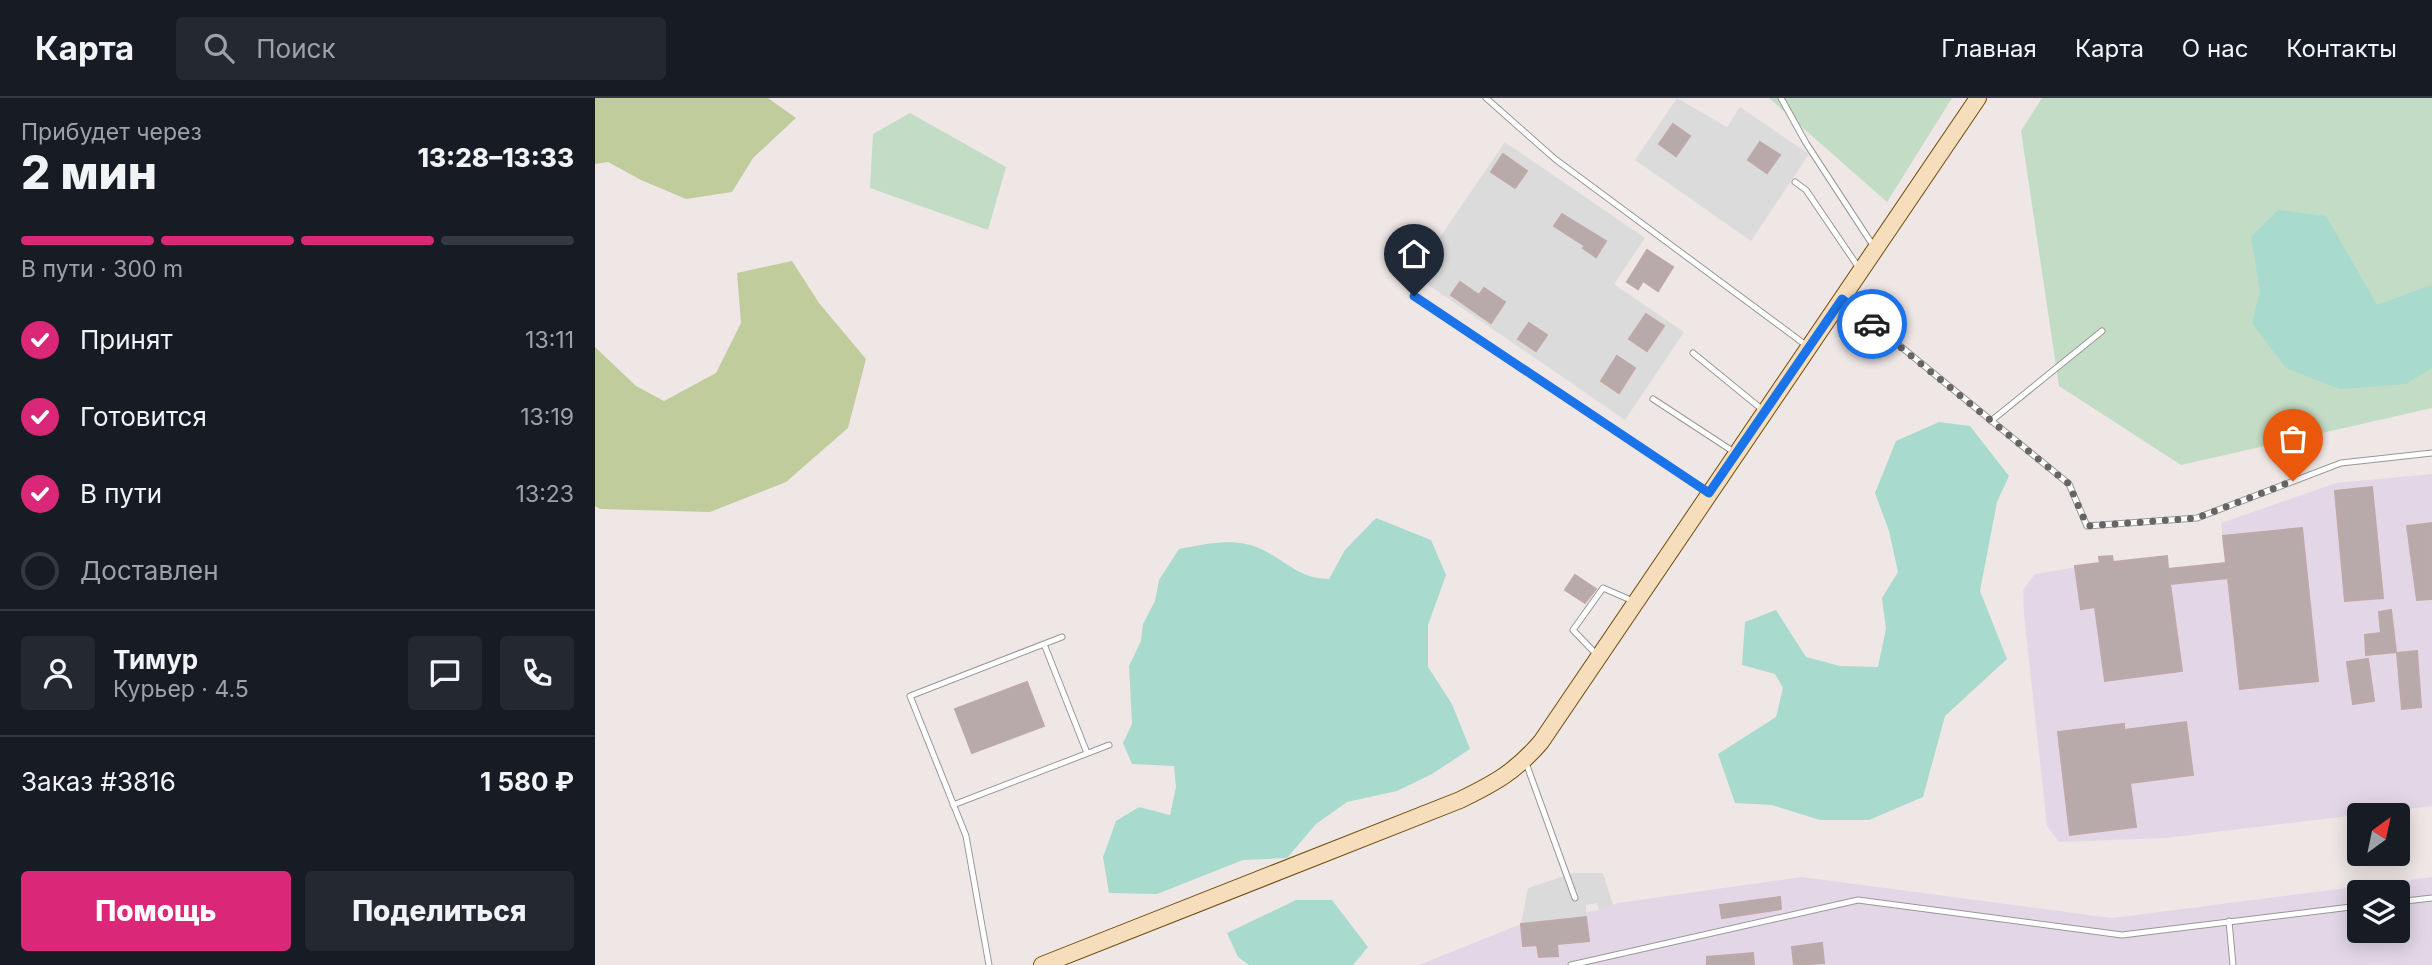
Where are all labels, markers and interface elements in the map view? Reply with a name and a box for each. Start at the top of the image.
search box [176,17,666,80]
text: Карта [35,28,134,68]
icon: search [200,29,238,67]
text: Поиск [256,33,335,64]
text: Главная [1941,34,2037,63]
text: Карта [2075,34,2144,63]
text: О нас [2182,34,2248,63]
text: Контакты [2286,34,2397,63]
text: Прибудет через [21,118,202,146]
text: 13:28–13:33 [418,142,574,173]
text: 2 мин [21,144,157,200]
pin [1384,224,1444,296]
icon: home [1395,235,1433,273]
text: В пути · 300 m [21,255,183,283]
courier [1837,289,1907,359]
icon: car [1853,305,1891,343]
icon: check [21,321,59,359]
text: Принят [80,324,173,355]
text: 13:11 [525,326,574,354]
icon: check [21,398,59,436]
text: Готовится [80,401,207,432]
text: 13:19 [520,403,574,431]
pin [2263,409,2323,481]
icon: bag [2274,420,2312,458]
icon: check [21,475,59,513]
text: В пути [80,478,162,509]
text: 13:23 [516,480,574,508]
text: Доставлен [80,555,219,586]
button: person [21,636,95,710]
button: chat [408,636,482,710]
button: phone [500,636,574,710]
text: Тимур [113,644,198,675]
text: Курьер · 4.5 [113,675,249,703]
text: Заказ #3816 [21,766,176,797]
text: 1 580 ₽ [480,766,574,797]
north arrow [2347,803,2410,866]
map controls [2347,803,2410,943]
button: Помощь [21,871,291,951]
button: Поделиться [305,871,574,951]
button: layers [2347,880,2410,943]

